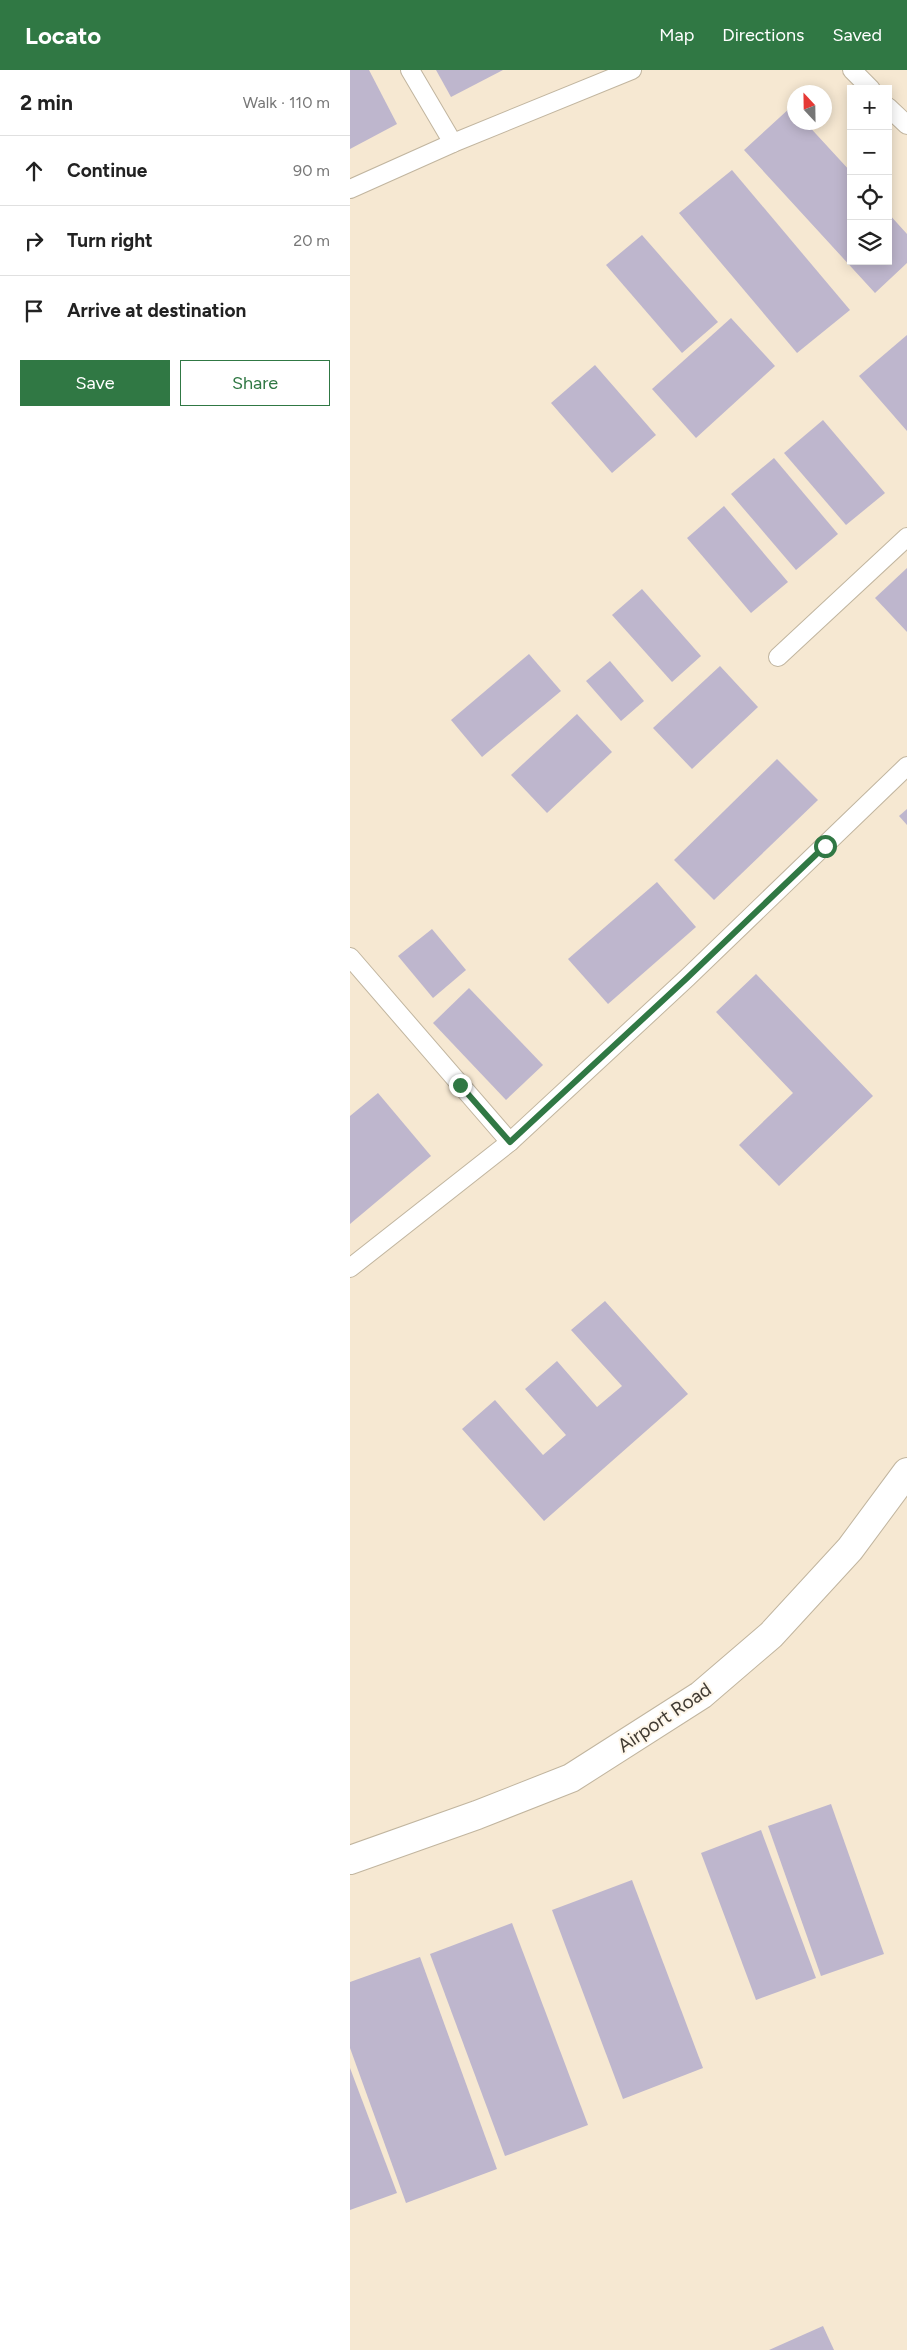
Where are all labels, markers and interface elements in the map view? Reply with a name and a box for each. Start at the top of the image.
text: Locato [25,21,101,50]
text: Map [659,24,694,46]
text: Directions [722,24,804,46]
text: Saved [832,24,882,46]
north arrow [787,85,832,130]
map controls [847,85,892,265]
button: + [847,85,892,130]
text: 2 min [20,90,73,115]
text: Walk · 110 m [243,93,330,112]
button: − [847,130,892,175]
icon: ahead [20,157,48,185]
text: Continue [67,159,147,182]
text: 90 m [293,161,330,180]
button: locate [847,175,892,220]
button: layers [847,220,892,265]
icon: right [20,227,48,255]
text: Turn right [67,229,153,252]
text: 20 m [293,231,330,250]
icon: arrive [20,297,48,325]
text: Arrive at destination [67,299,246,322]
button: Save [20,360,170,406]
button: Share [180,360,330,406]
route start [814,835,837,858]
route end [449,1074,472,1097]
street label: Airport Road [613,1678,715,1757]

